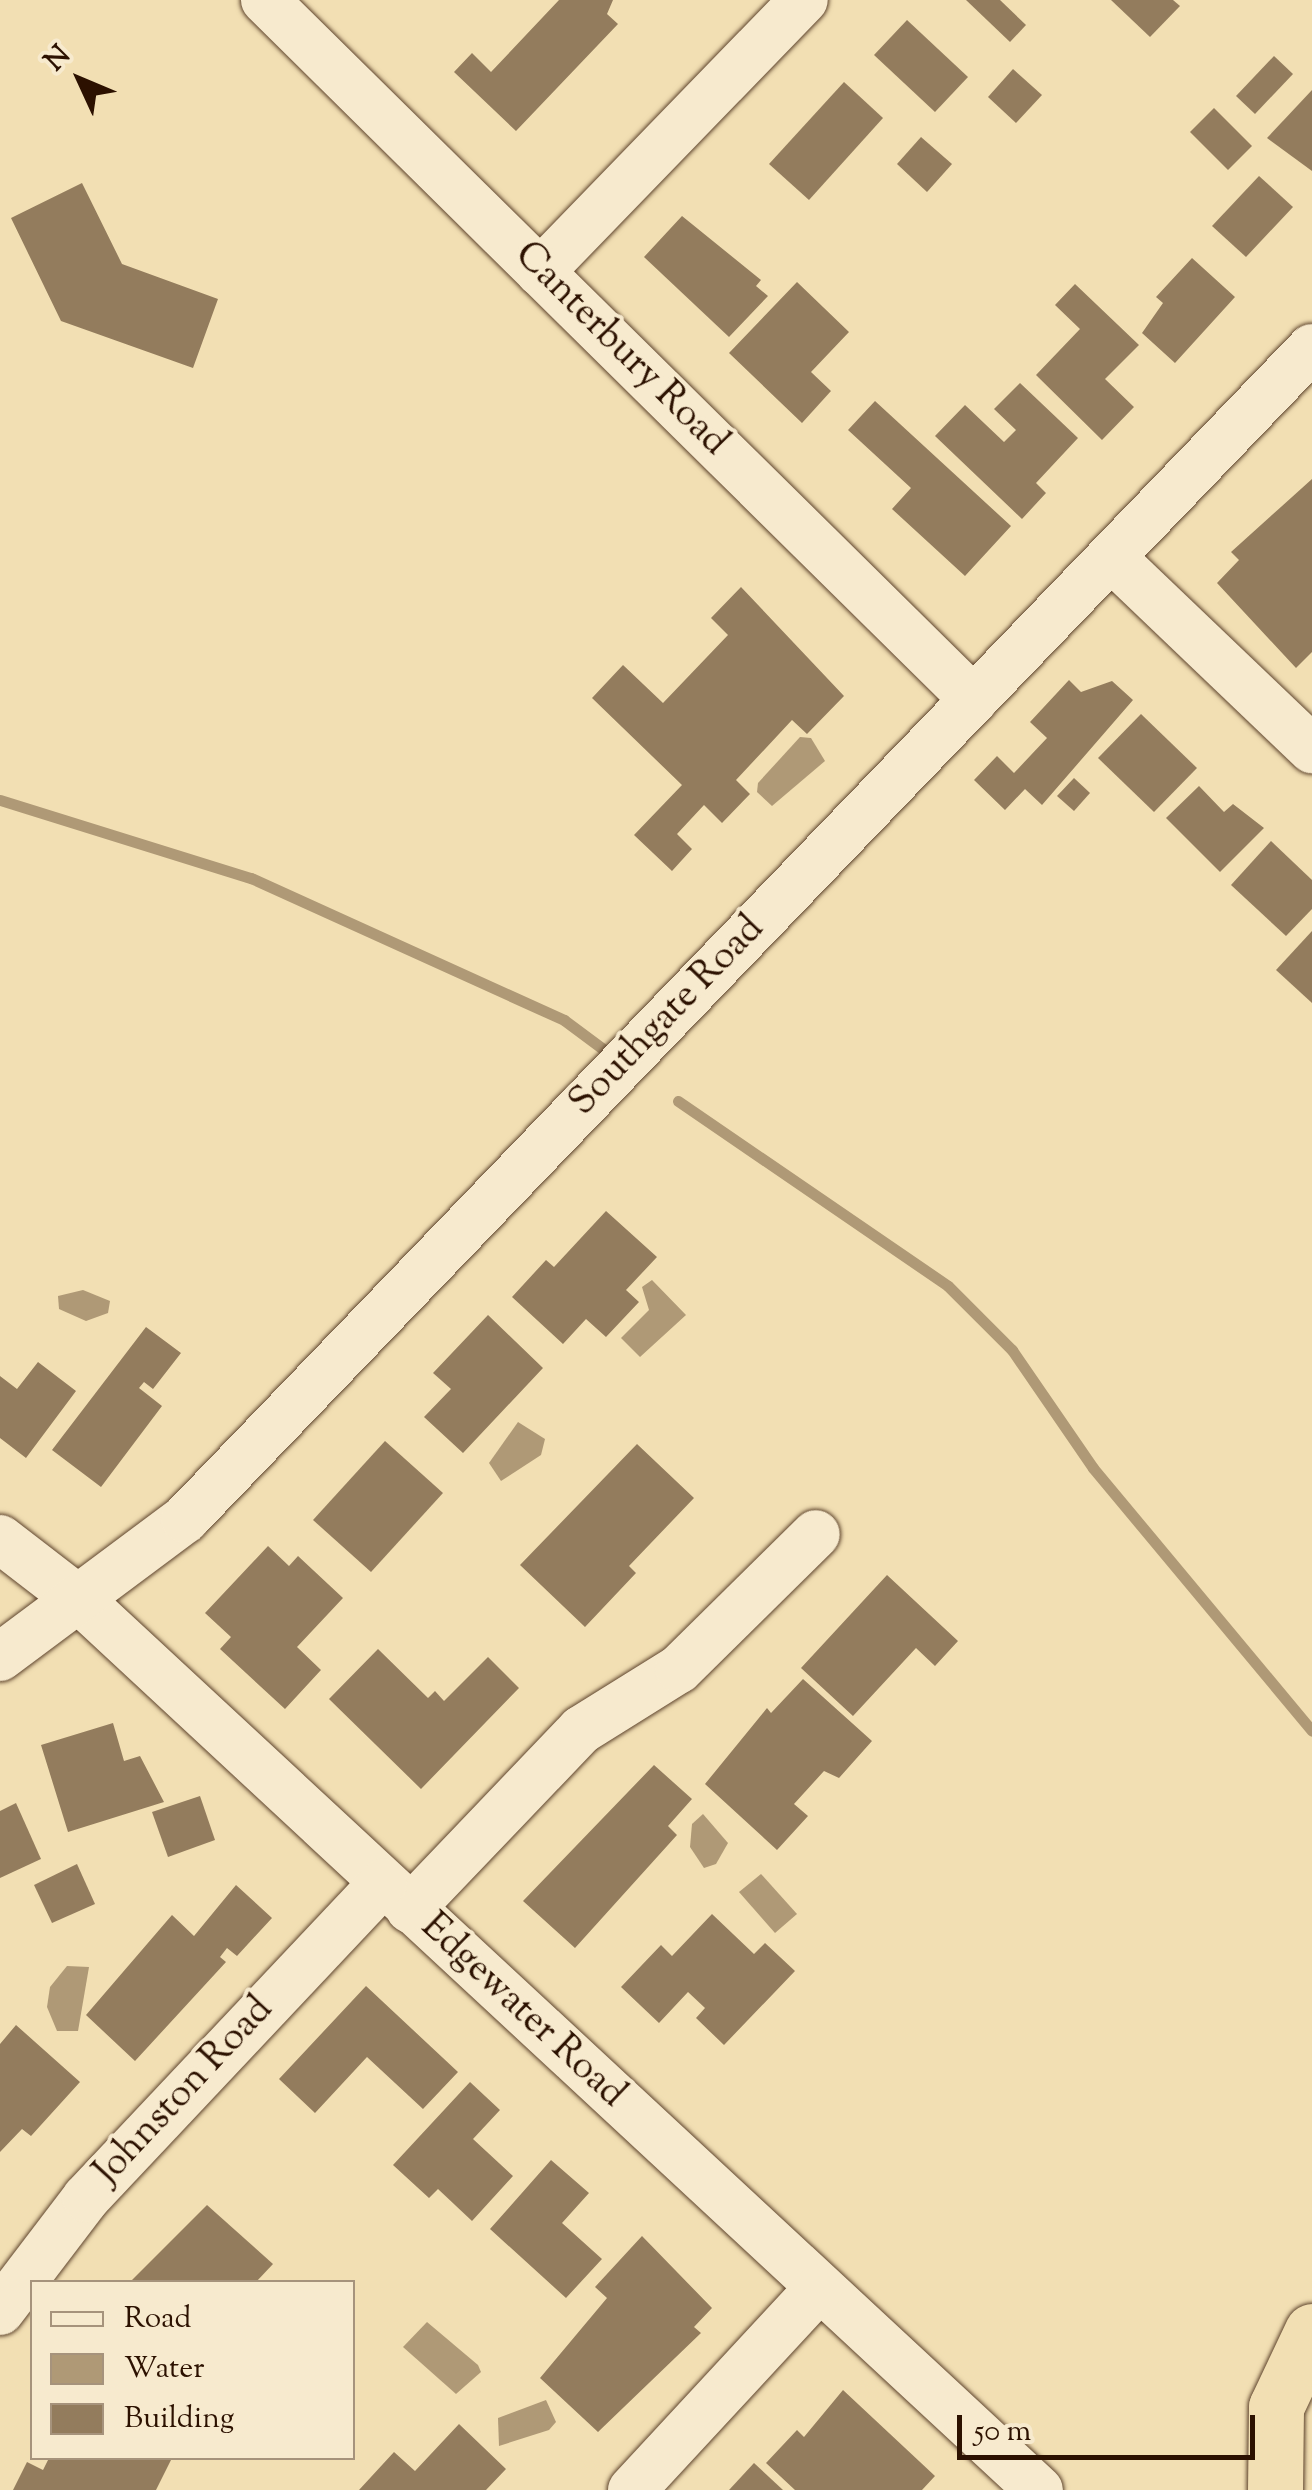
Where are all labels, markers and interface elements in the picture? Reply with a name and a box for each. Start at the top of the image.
north arrow [30,30,130,130]
text: N [36,37,81,81]
street label: Canterbury Road [504,234,736,466]
street label: Southgate Road [561,908,775,1126]
street label: Edgewater Road [410,1905,634,2119]
street label: Johnston Road [86,1988,284,2196]
legend [30,2280,355,2460]
text: Road [124,2298,191,2341]
text: Water [124,2348,205,2391]
scale bar [962,2395,1260,2457]
text: Building [124,2398,234,2441]
text: 50 m [974,2411,1031,2454]

